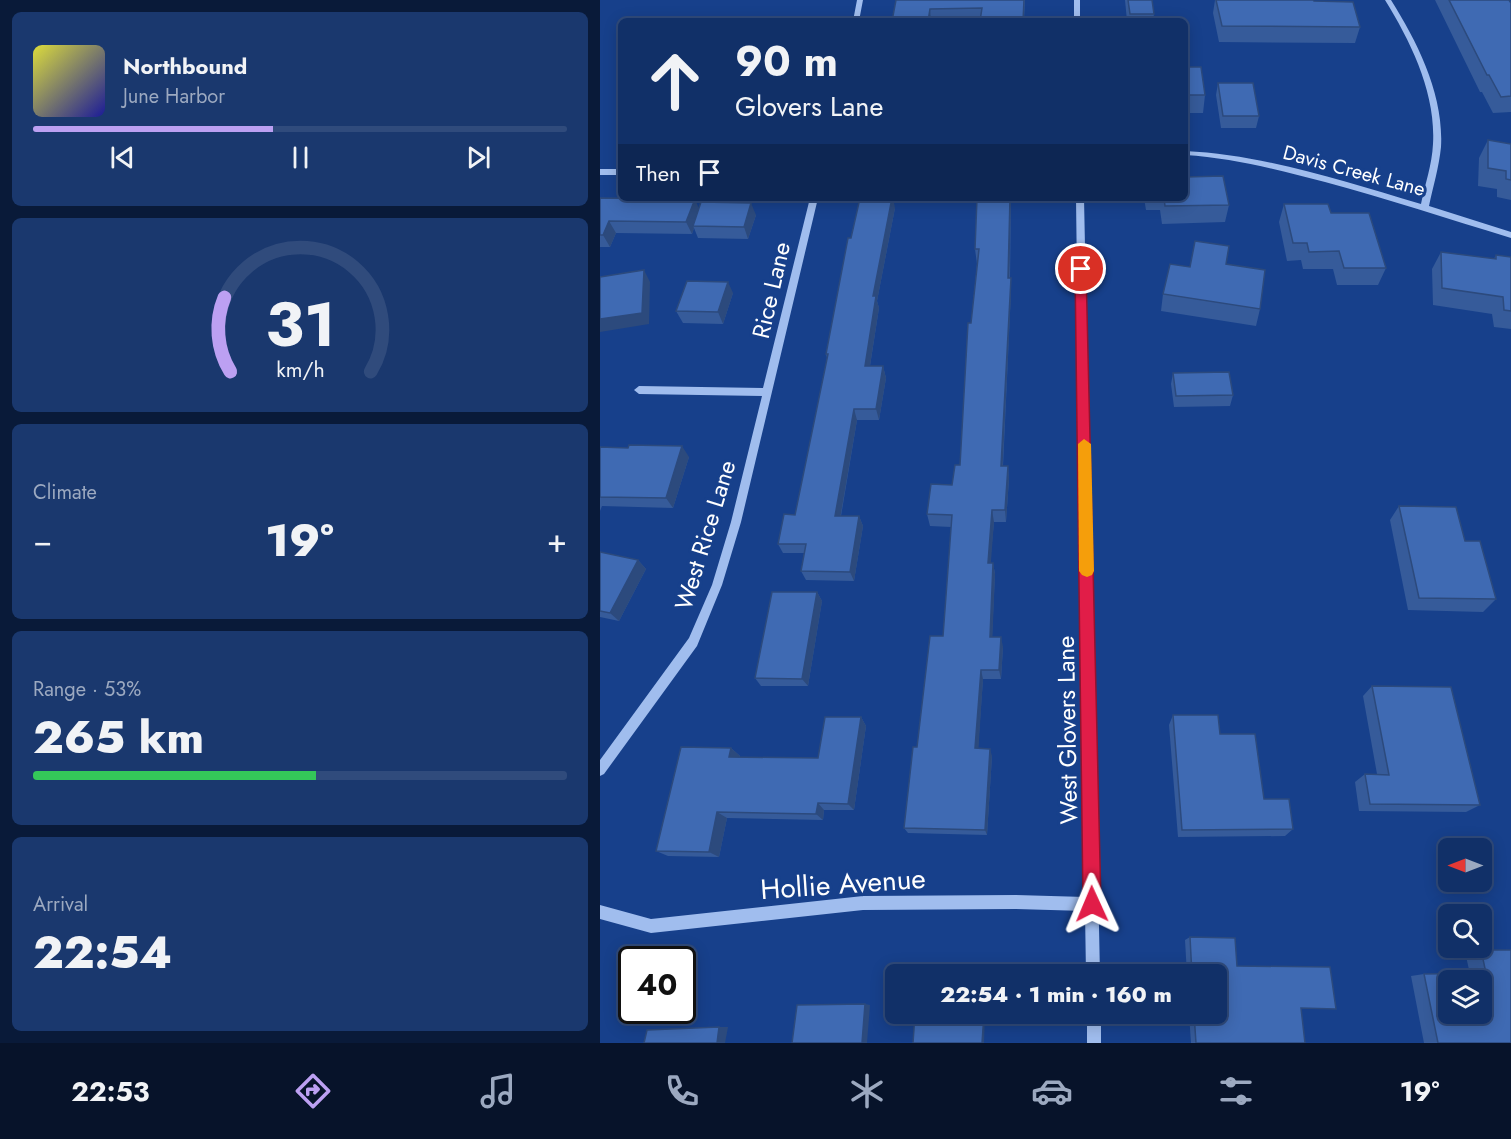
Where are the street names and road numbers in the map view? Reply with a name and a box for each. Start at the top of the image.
street label: Davis Creek Lane [1280,138,1428,204]
street label: Rice Lane [743,238,799,342]
street label: West Rice Lane [666,456,744,614]
street label: West Glovers Lane [1048,635,1086,825]
street label: Hollie Avenue [759,858,927,910]

